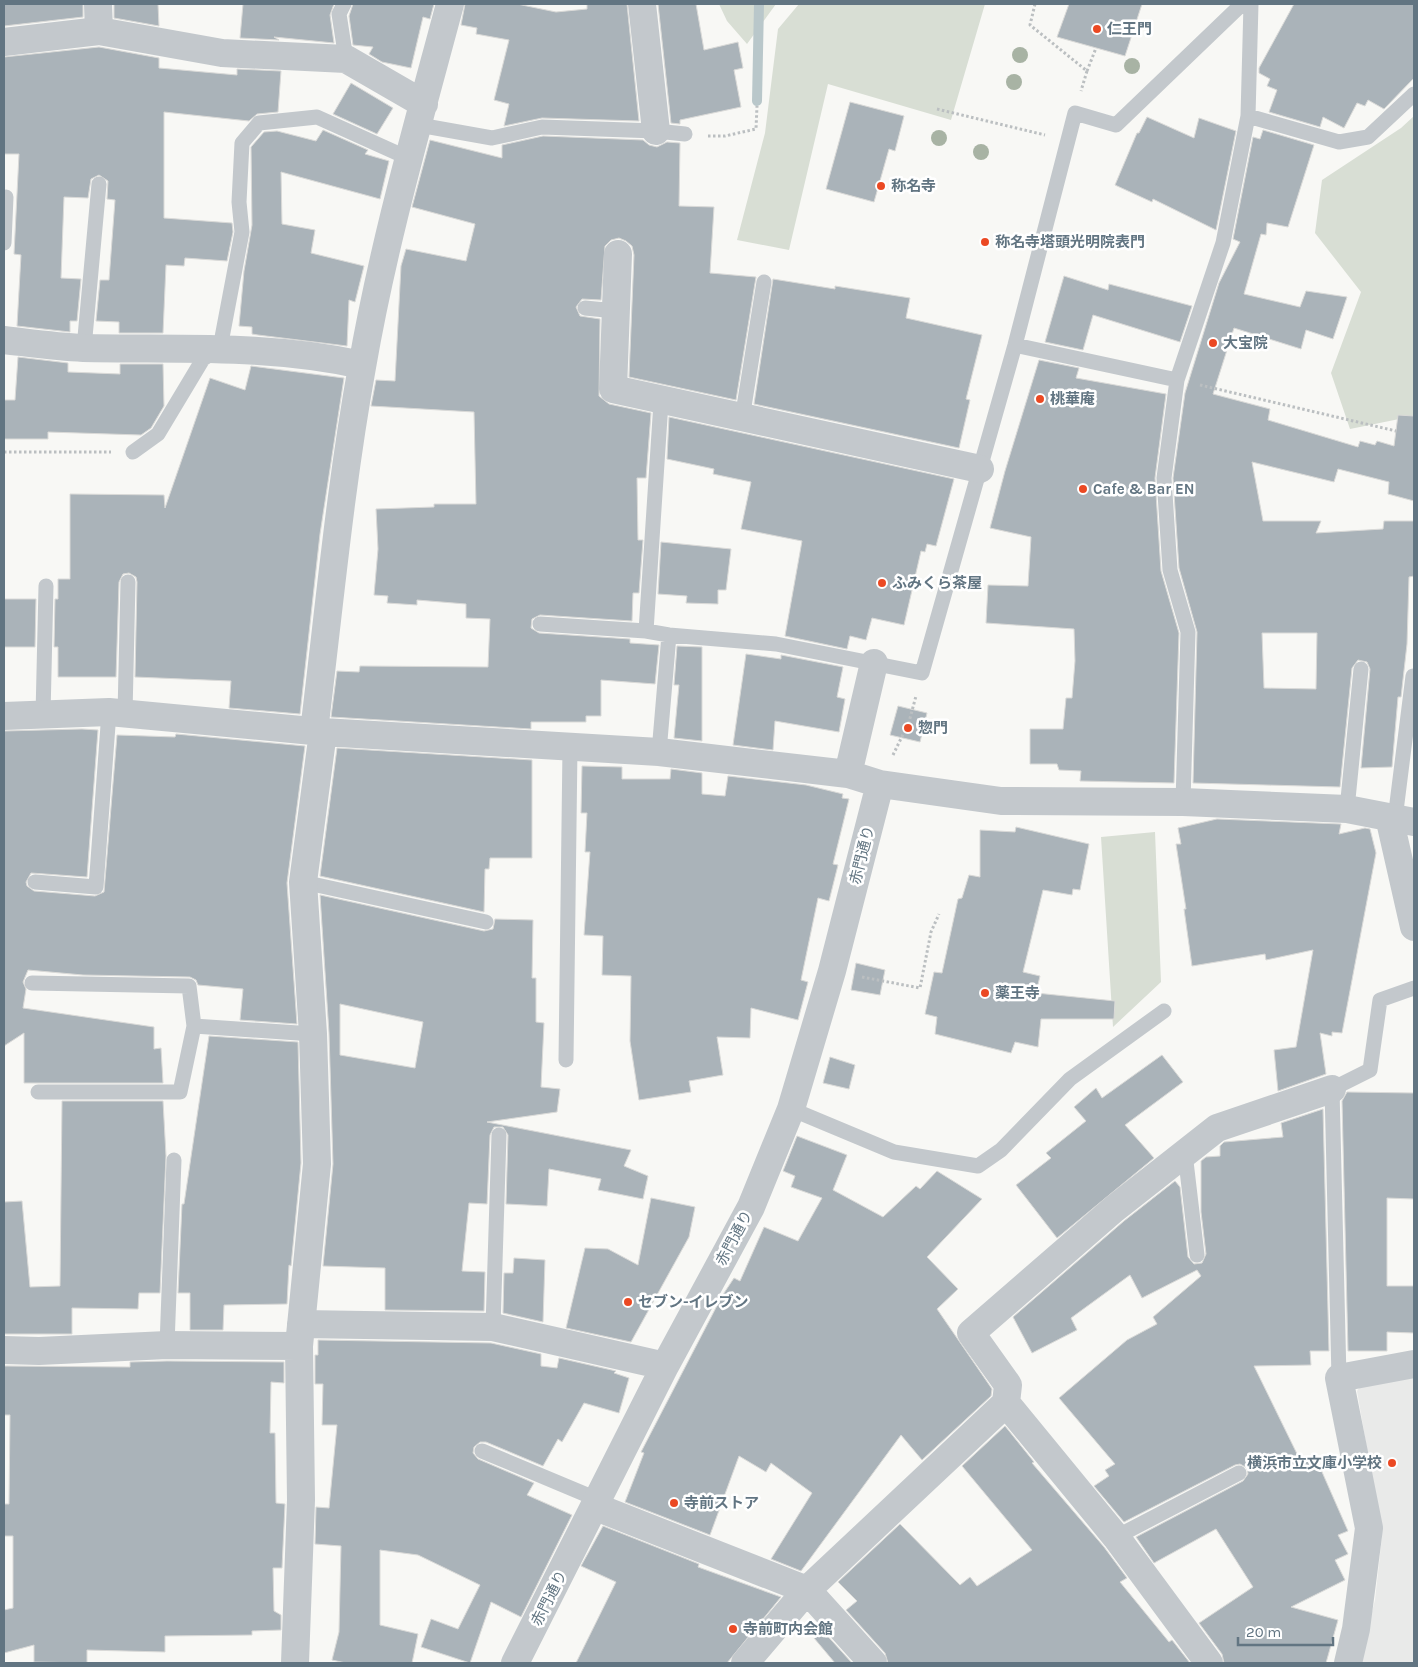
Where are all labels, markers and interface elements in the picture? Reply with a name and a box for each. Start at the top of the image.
place label: 仁王門 [1107,20,1152,38]
marker: 仁王門 [1091,23,1103,35]
place label: 称名寺 [891,177,936,195]
marker: 称名寺 [875,180,887,192]
place label: 称名寺塔頭光明院表門 [995,233,1145,251]
marker: 称名寺塔頭光明院表門 [979,236,991,248]
place label: 大宝院 [1223,334,1268,352]
marker: 大宝院 [1207,337,1219,349]
place label: 桃華庵 [1050,390,1095,408]
marker: 桃華庵 [1034,393,1046,405]
place label: Cafe & Bar EN [1093,480,1195,498]
marker: Cafe & Bar EN [1077,483,1089,495]
place label: ふみくら茶屋 [892,574,982,592]
marker: ふみくら茶屋 [876,577,888,589]
place label: 惣門 [918,719,948,737]
marker: 惣門 [902,722,914,734]
street label: 赤門通り [846,824,878,886]
place label: 薬王寺 [995,984,1040,1002]
marker: 薬王寺 [979,987,991,999]
street label: 赤門通り [712,1207,756,1269]
place label: セブン-イレブン [638,1293,749,1311]
marker: セブン-イレブン [622,1296,634,1308]
place label: 横浜市立文庫小学校 [1247,1454,1382,1472]
marker: 横浜市立文庫小学校 [1386,1457,1398,1469]
place label: 寺前ストア [684,1494,759,1512]
marker: 寺前ストア [668,1497,680,1509]
street label: 赤門通り [527,1567,571,1629]
scale bar [1238,1614,1333,1646]
place label: 寺前町内会館 [743,1620,833,1638]
marker: 寺前町内会館 [727,1623,739,1635]
text: 20 m [1246,1623,1281,1641]

